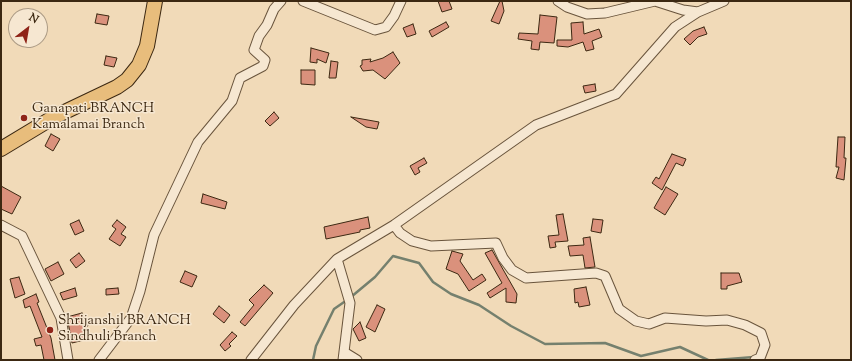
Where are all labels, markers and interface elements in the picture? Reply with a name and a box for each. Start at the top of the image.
north arrow [8,8,48,48]
text: N [26,9,42,28]
place label: Ganapati BRANCH Kamalamai Branch [32,102,154,134]
marker: Ganapati BRANCH Kamalamai Branch [19,113,29,123]
place label: Shrijanshil BRANCH Sindhuli Branch [58,314,191,346]
marker: Shrijanshil BRANCH Sindhuli Branch [45,325,55,335]

